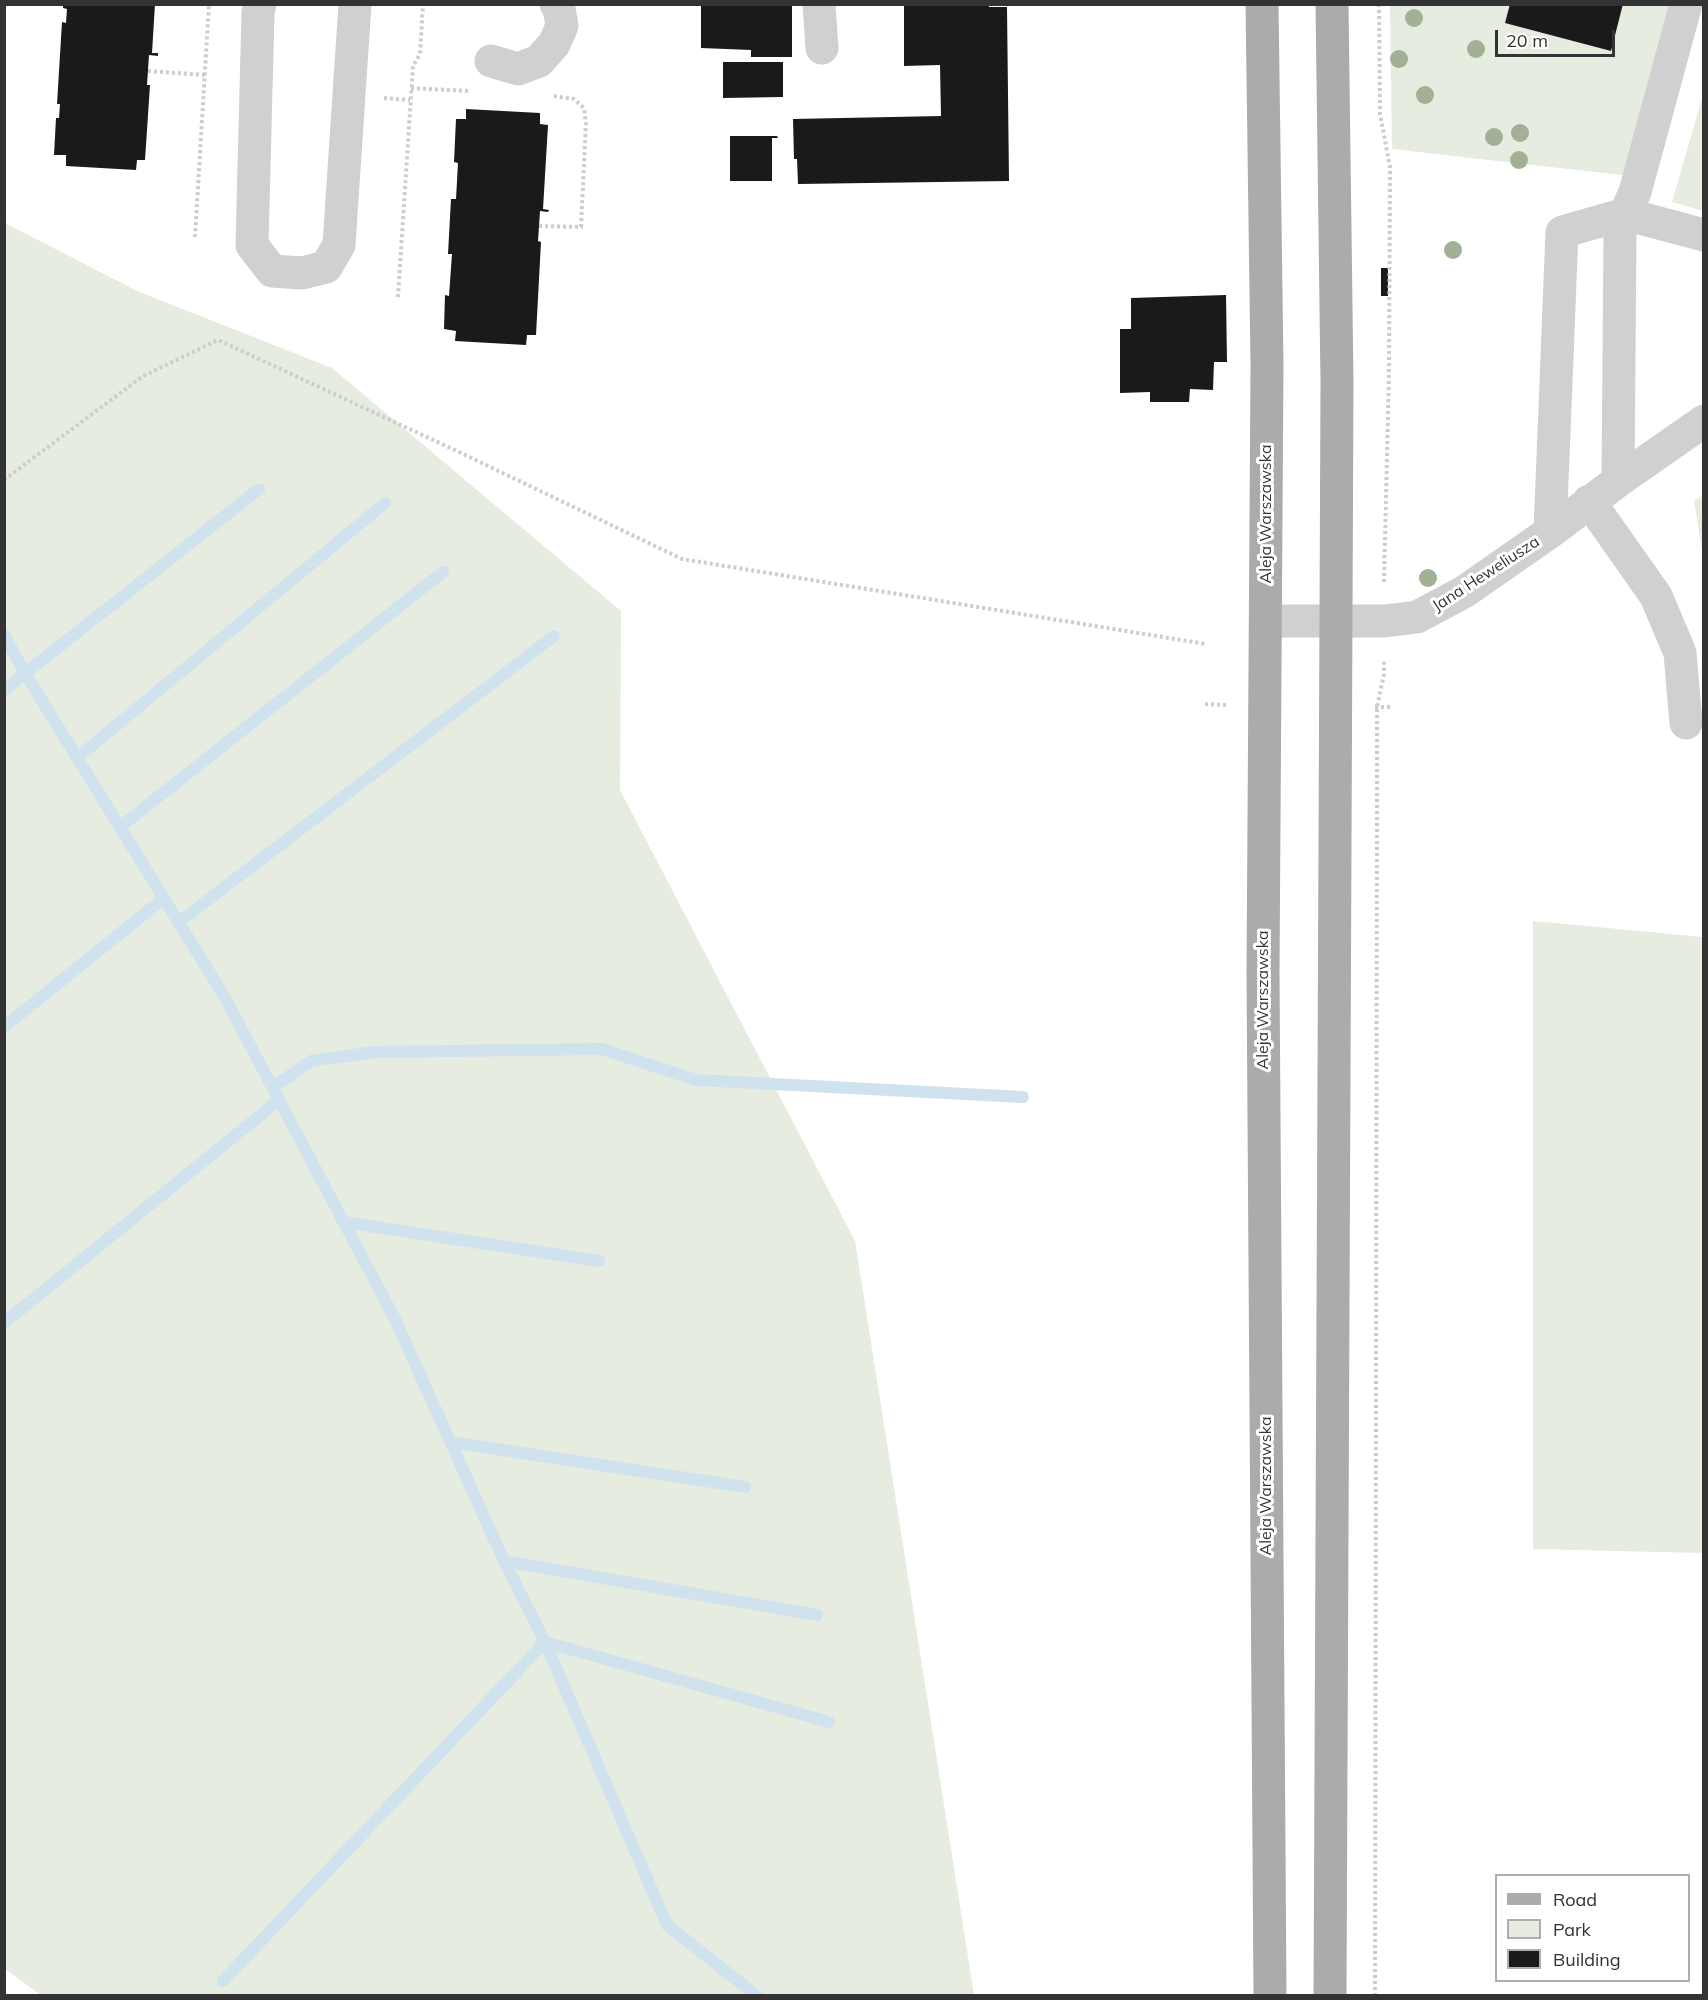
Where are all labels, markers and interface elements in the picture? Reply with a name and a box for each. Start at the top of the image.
scale bar [1498,18,1618,56]
text: 20 m [1506,29,1548,52]
street label: Aleja Warszawska [1256,444,1276,584]
street label: Jana Heweliusza [1429,532,1543,616]
street label: Aleja Warszawska [1253,930,1273,1070]
street label: Aleja Warszawska [1256,1416,1276,1556]
legend [1495,1874,1690,1982]
text: Road [1553,1888,1597,1911]
text: Park [1553,1918,1591,1941]
text: Building [1553,1948,1621,1971]

